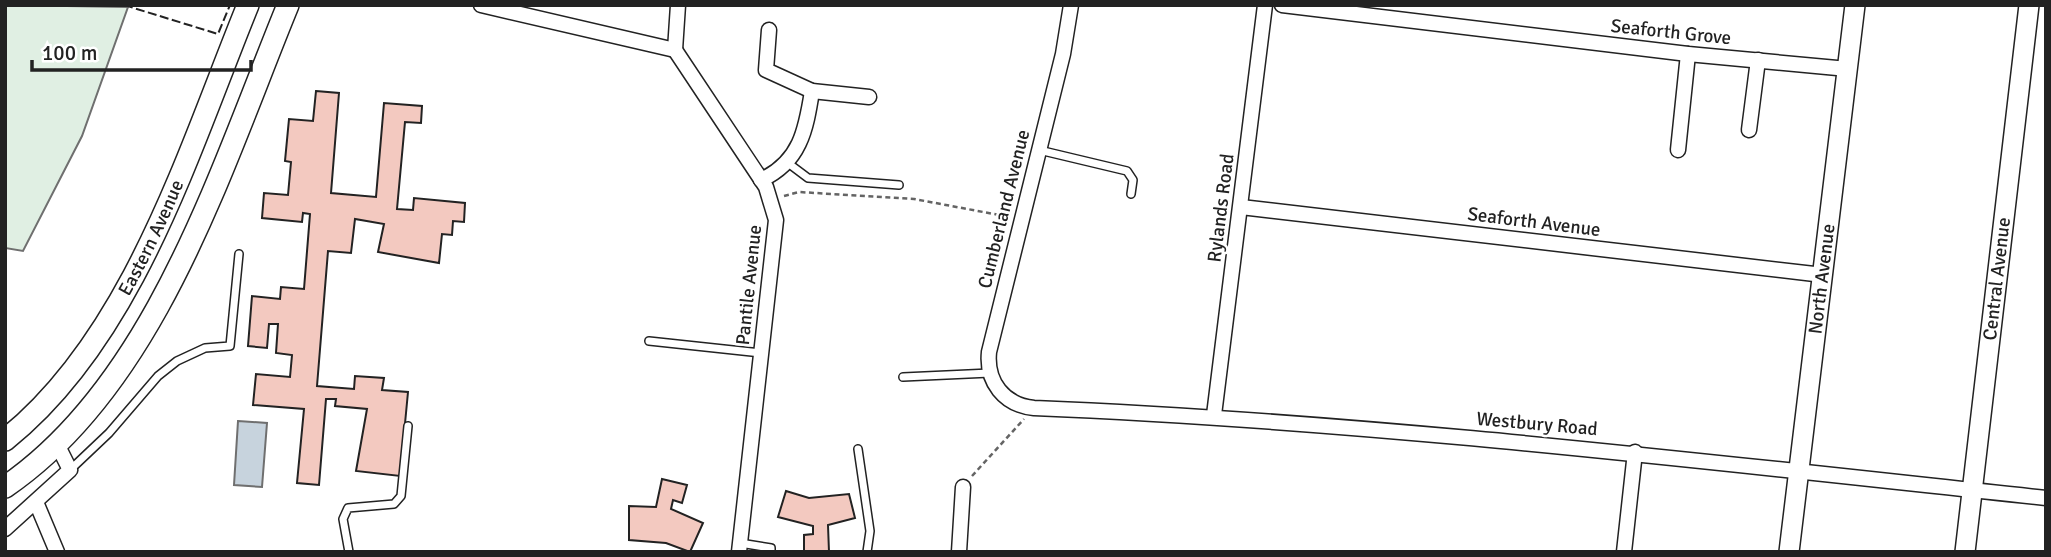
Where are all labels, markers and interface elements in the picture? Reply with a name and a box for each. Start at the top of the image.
street label: Seaforth Grove [1610,14,1732,50]
scale bar [32,28,250,72]
text: 100 m [42,40,97,66]
street label: Cumberland Avenue [973,127,1035,291]
street label: Rylands Road [1202,152,1240,264]
street label: Eastern Avenue [113,176,189,300]
street label: Seaforth Avenue [1466,202,1602,242]
street label: Central Avenue [1978,216,2016,342]
street label: North Avenue [1803,222,1840,335]
street label: Pantile Avenue [731,224,767,346]
street label: Westbury Road [1475,407,1599,441]

